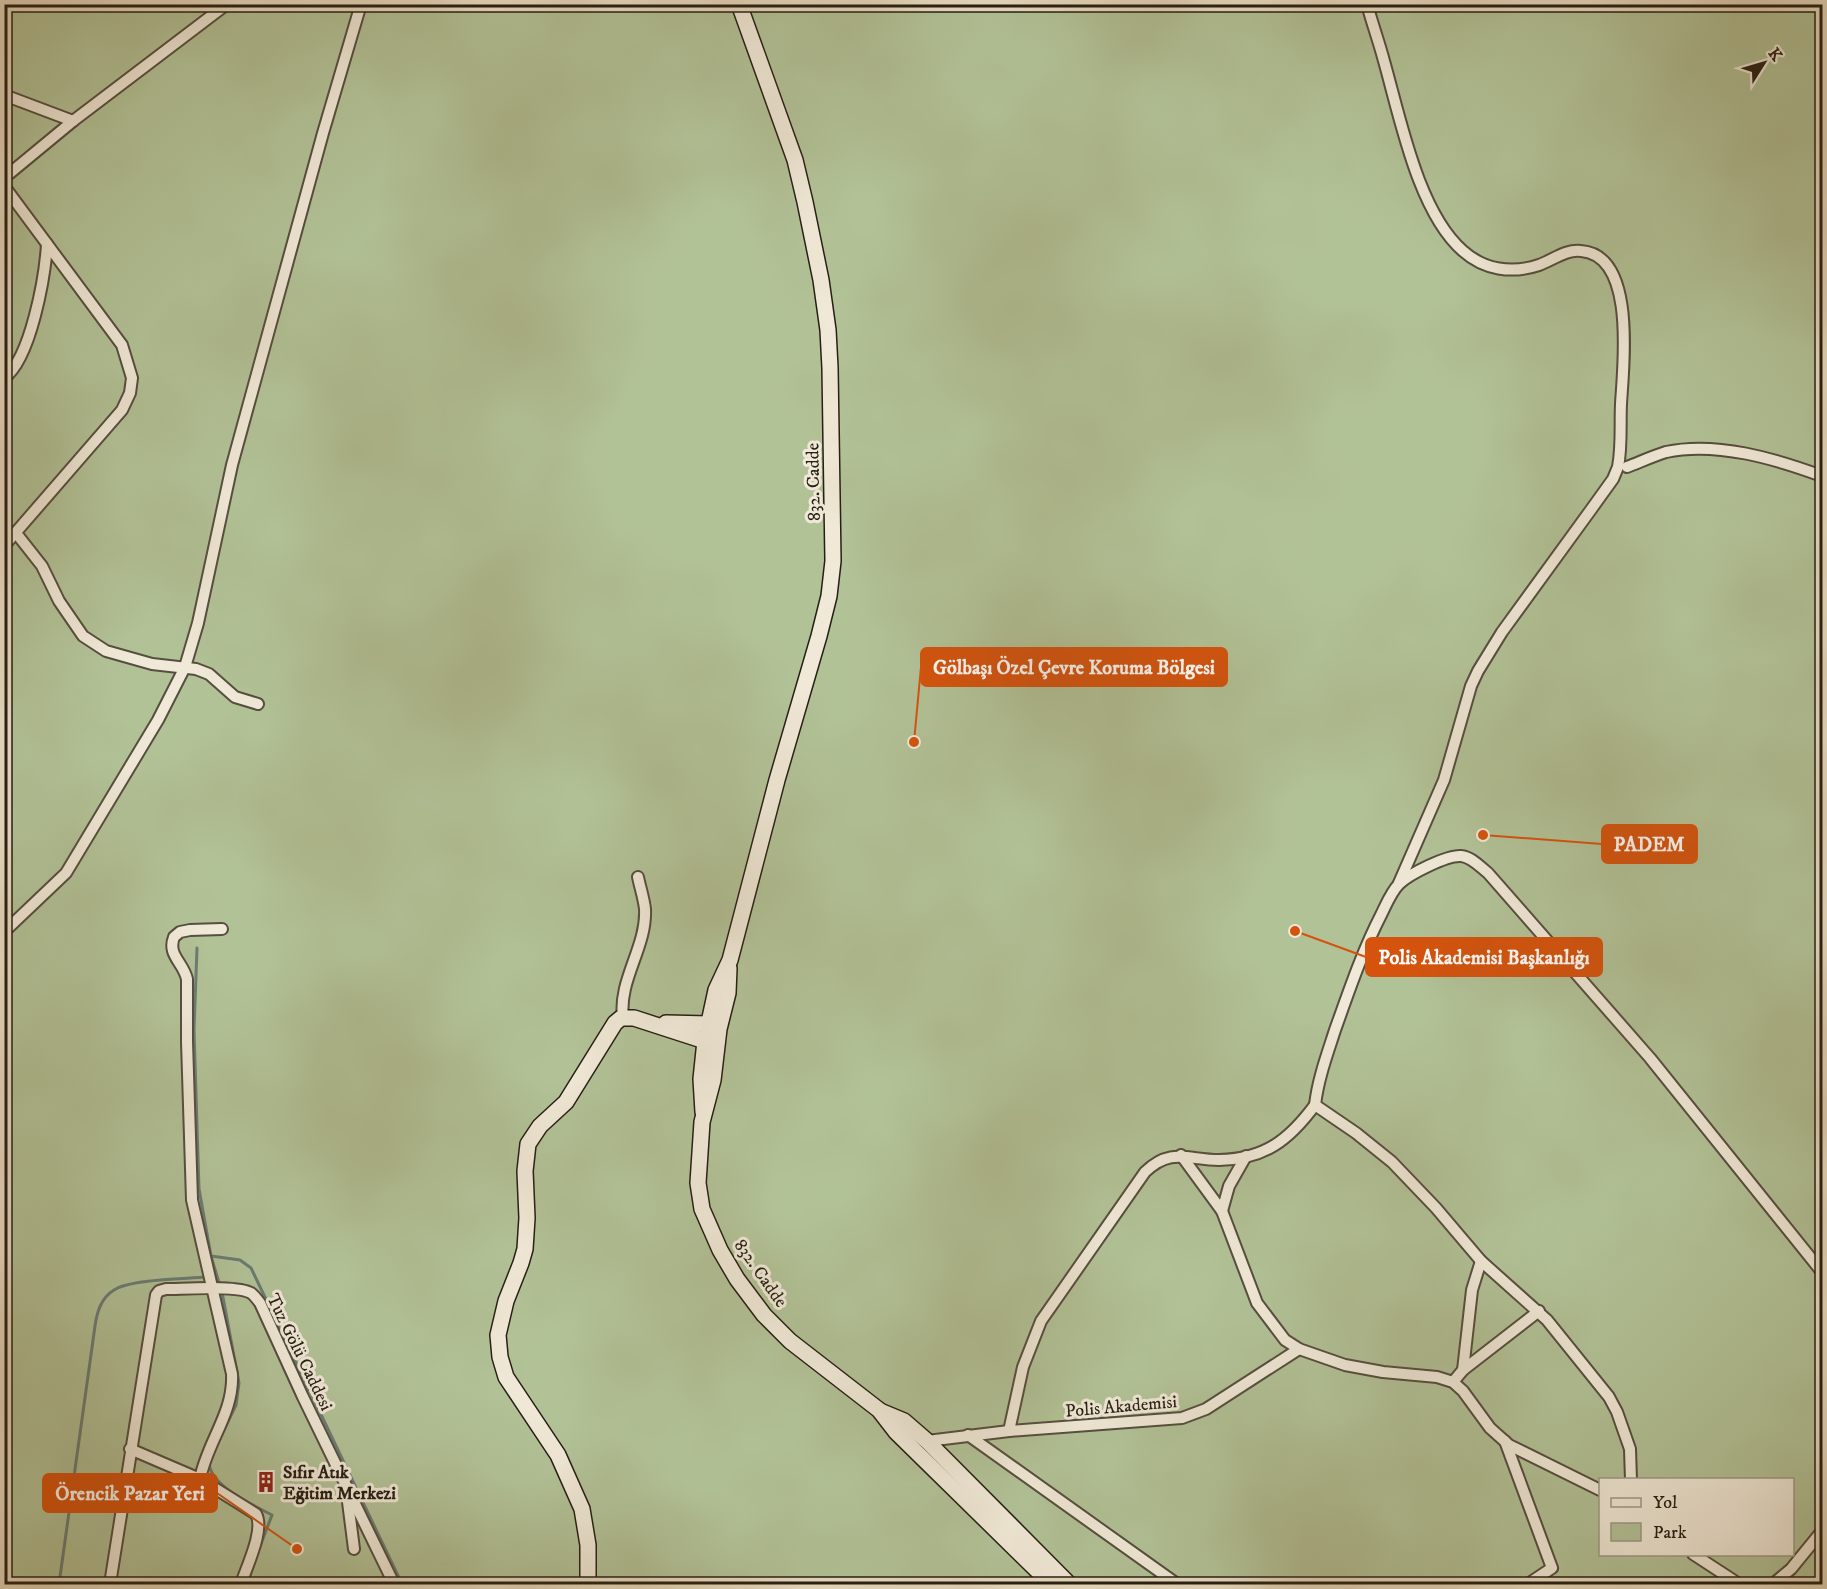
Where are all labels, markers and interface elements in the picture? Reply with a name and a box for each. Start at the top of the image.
north arrow [1734,33,1794,93]
text: K [1764,44,1787,66]
street label: 832. Cadde [802,443,826,521]
callout: Gölbaşı Özel Çevre Koruma Bölgesi [921,648,1227,686]
text: Gölbaşı Özel Çevre Koruma Bölgesi [933,655,1215,681]
callout: PADEM [1602,825,1697,863]
text: PADEM [1614,833,1684,858]
callout: Polis Akademisi Başkanlığı [1366,938,1602,976]
text: Polis Akademisi Başkanlığı [1378,946,1590,971]
street label: 832. Cadde [729,1235,792,1312]
street label: Tuz Gölü Caddesi [261,1290,337,1415]
street label: Polis Akademisi [1064,1391,1178,1423]
place label: Sıfır Atık Eğitim Merkezi [283,1462,396,1505]
building icon: Sıfır Atık Eğitim Merkezi [254,1470,278,1494]
callout: Örencik Pazar Yeri [43,1474,217,1512]
legend [1599,1478,1794,1556]
text: Örencik Pazar Yeri [55,1481,205,1507]
text: Yol [1653,1492,1678,1514]
text: Park [1653,1522,1687,1544]

